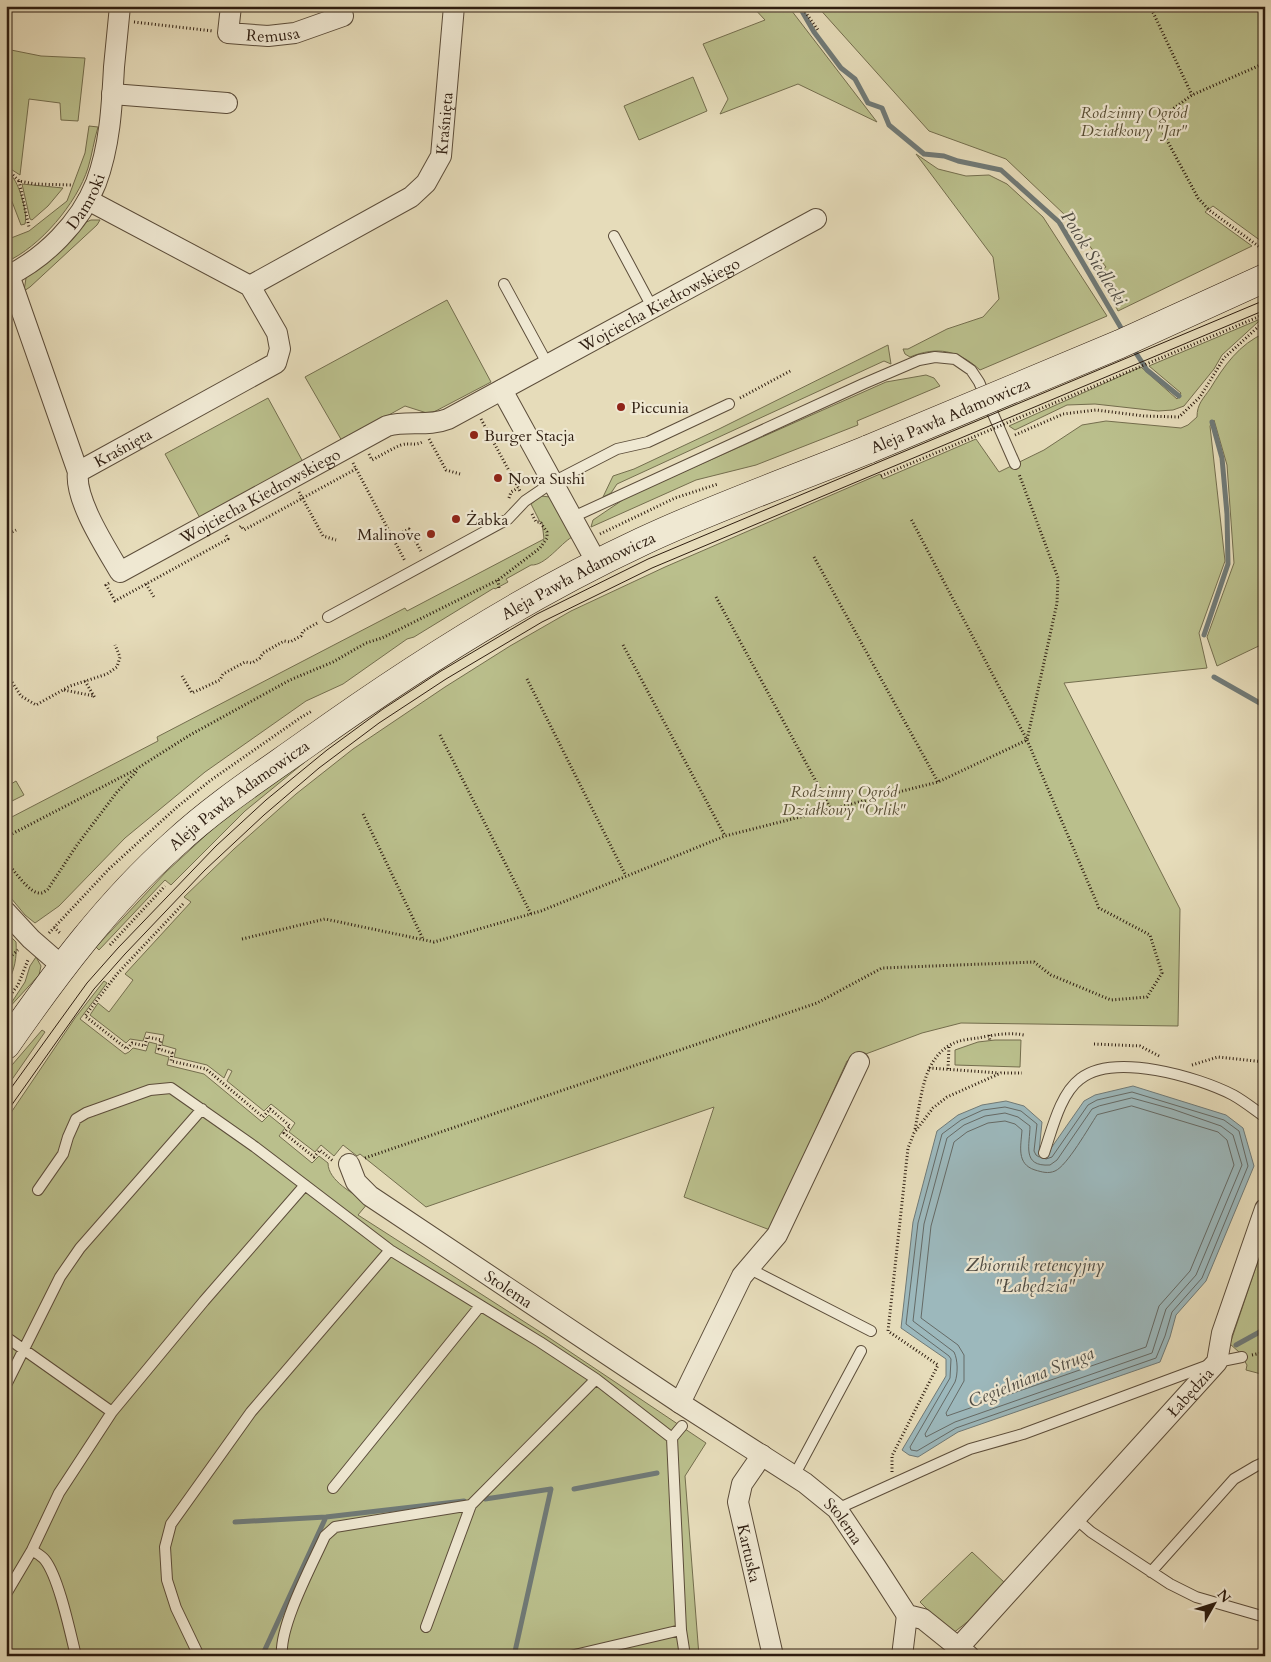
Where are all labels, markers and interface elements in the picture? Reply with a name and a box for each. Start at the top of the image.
street label: Remusa [245,22,303,48]
street label: Kraśnięta [431,91,458,156]
park label: Rodzinny Ogród Działkowy "Jar" [1081,102,1189,142]
street label: Damroki [62,170,111,234]
water label: Potok Siedlecki [1055,206,1133,311]
street label: Wojciecha Kiedrowskiego [574,252,744,358]
street label: Aleja Pawła Adamowicza [867,373,1034,459]
place label: Piccunia [631,397,689,419]
marker: Piccunia [615,401,627,413]
street label: Kraśnięta [90,423,156,473]
place label: Burger Stacja [484,425,575,447]
marker: Burger Stacja [468,429,480,441]
street label: Wojciecha Kiedrowskiego [175,443,345,550]
place label: Nova Sushi [508,468,586,490]
marker: Nova Sushi [492,472,504,484]
place label: Żabka [466,509,508,531]
marker: Żabka [450,513,462,525]
place label: Malinove [357,524,421,546]
street label: Aleja Pawła Adamowicza [498,527,659,625]
marker: Malinove [425,528,437,540]
street label: Aleja Pawła Adamowicza [164,735,314,856]
park label: Rodzinny Ogród Działkowy "Orlik" [782,781,906,821]
water label: Zbiornik retencyjny "Łabędzia" [966,1253,1104,1299]
street label: Stolema [480,1265,537,1314]
water label: Cegielniana Struga [964,1341,1098,1414]
street label: Łabędzia [1162,1363,1219,1422]
street label: Stolema [819,1493,868,1549]
street label: Kartuska [731,1522,766,1585]
north arrow [1188,1580,1238,1630]
text: N [1213,1585,1235,1607]

